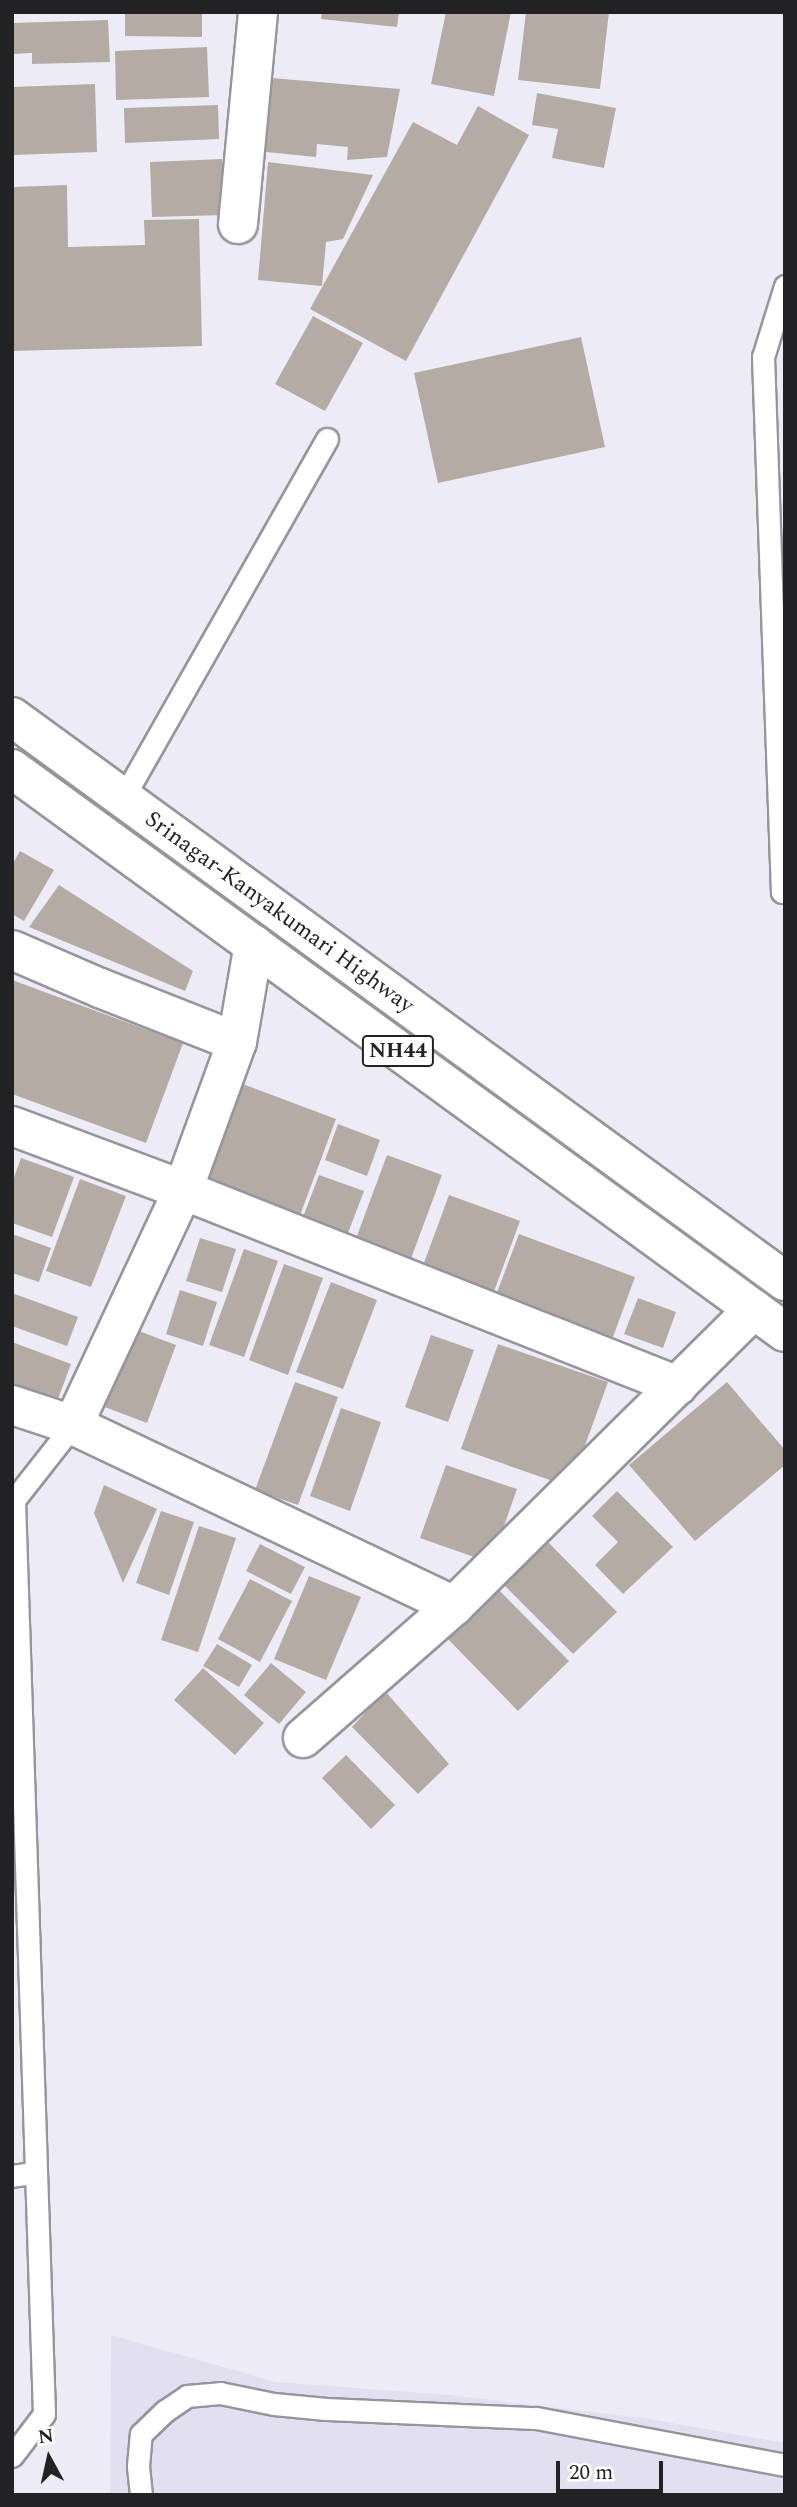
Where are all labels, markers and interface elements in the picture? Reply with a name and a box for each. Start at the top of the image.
street label: Srinagar-Kanyakumari Highway [139,806,419,1020]
road number: NH44 [361,1034,435,1068]
text: N [36,2421,56,2452]
north arrow [14,2423,84,2493]
scale bar [559,2448,666,2492]
text: 20 m [569,2457,613,2489]

